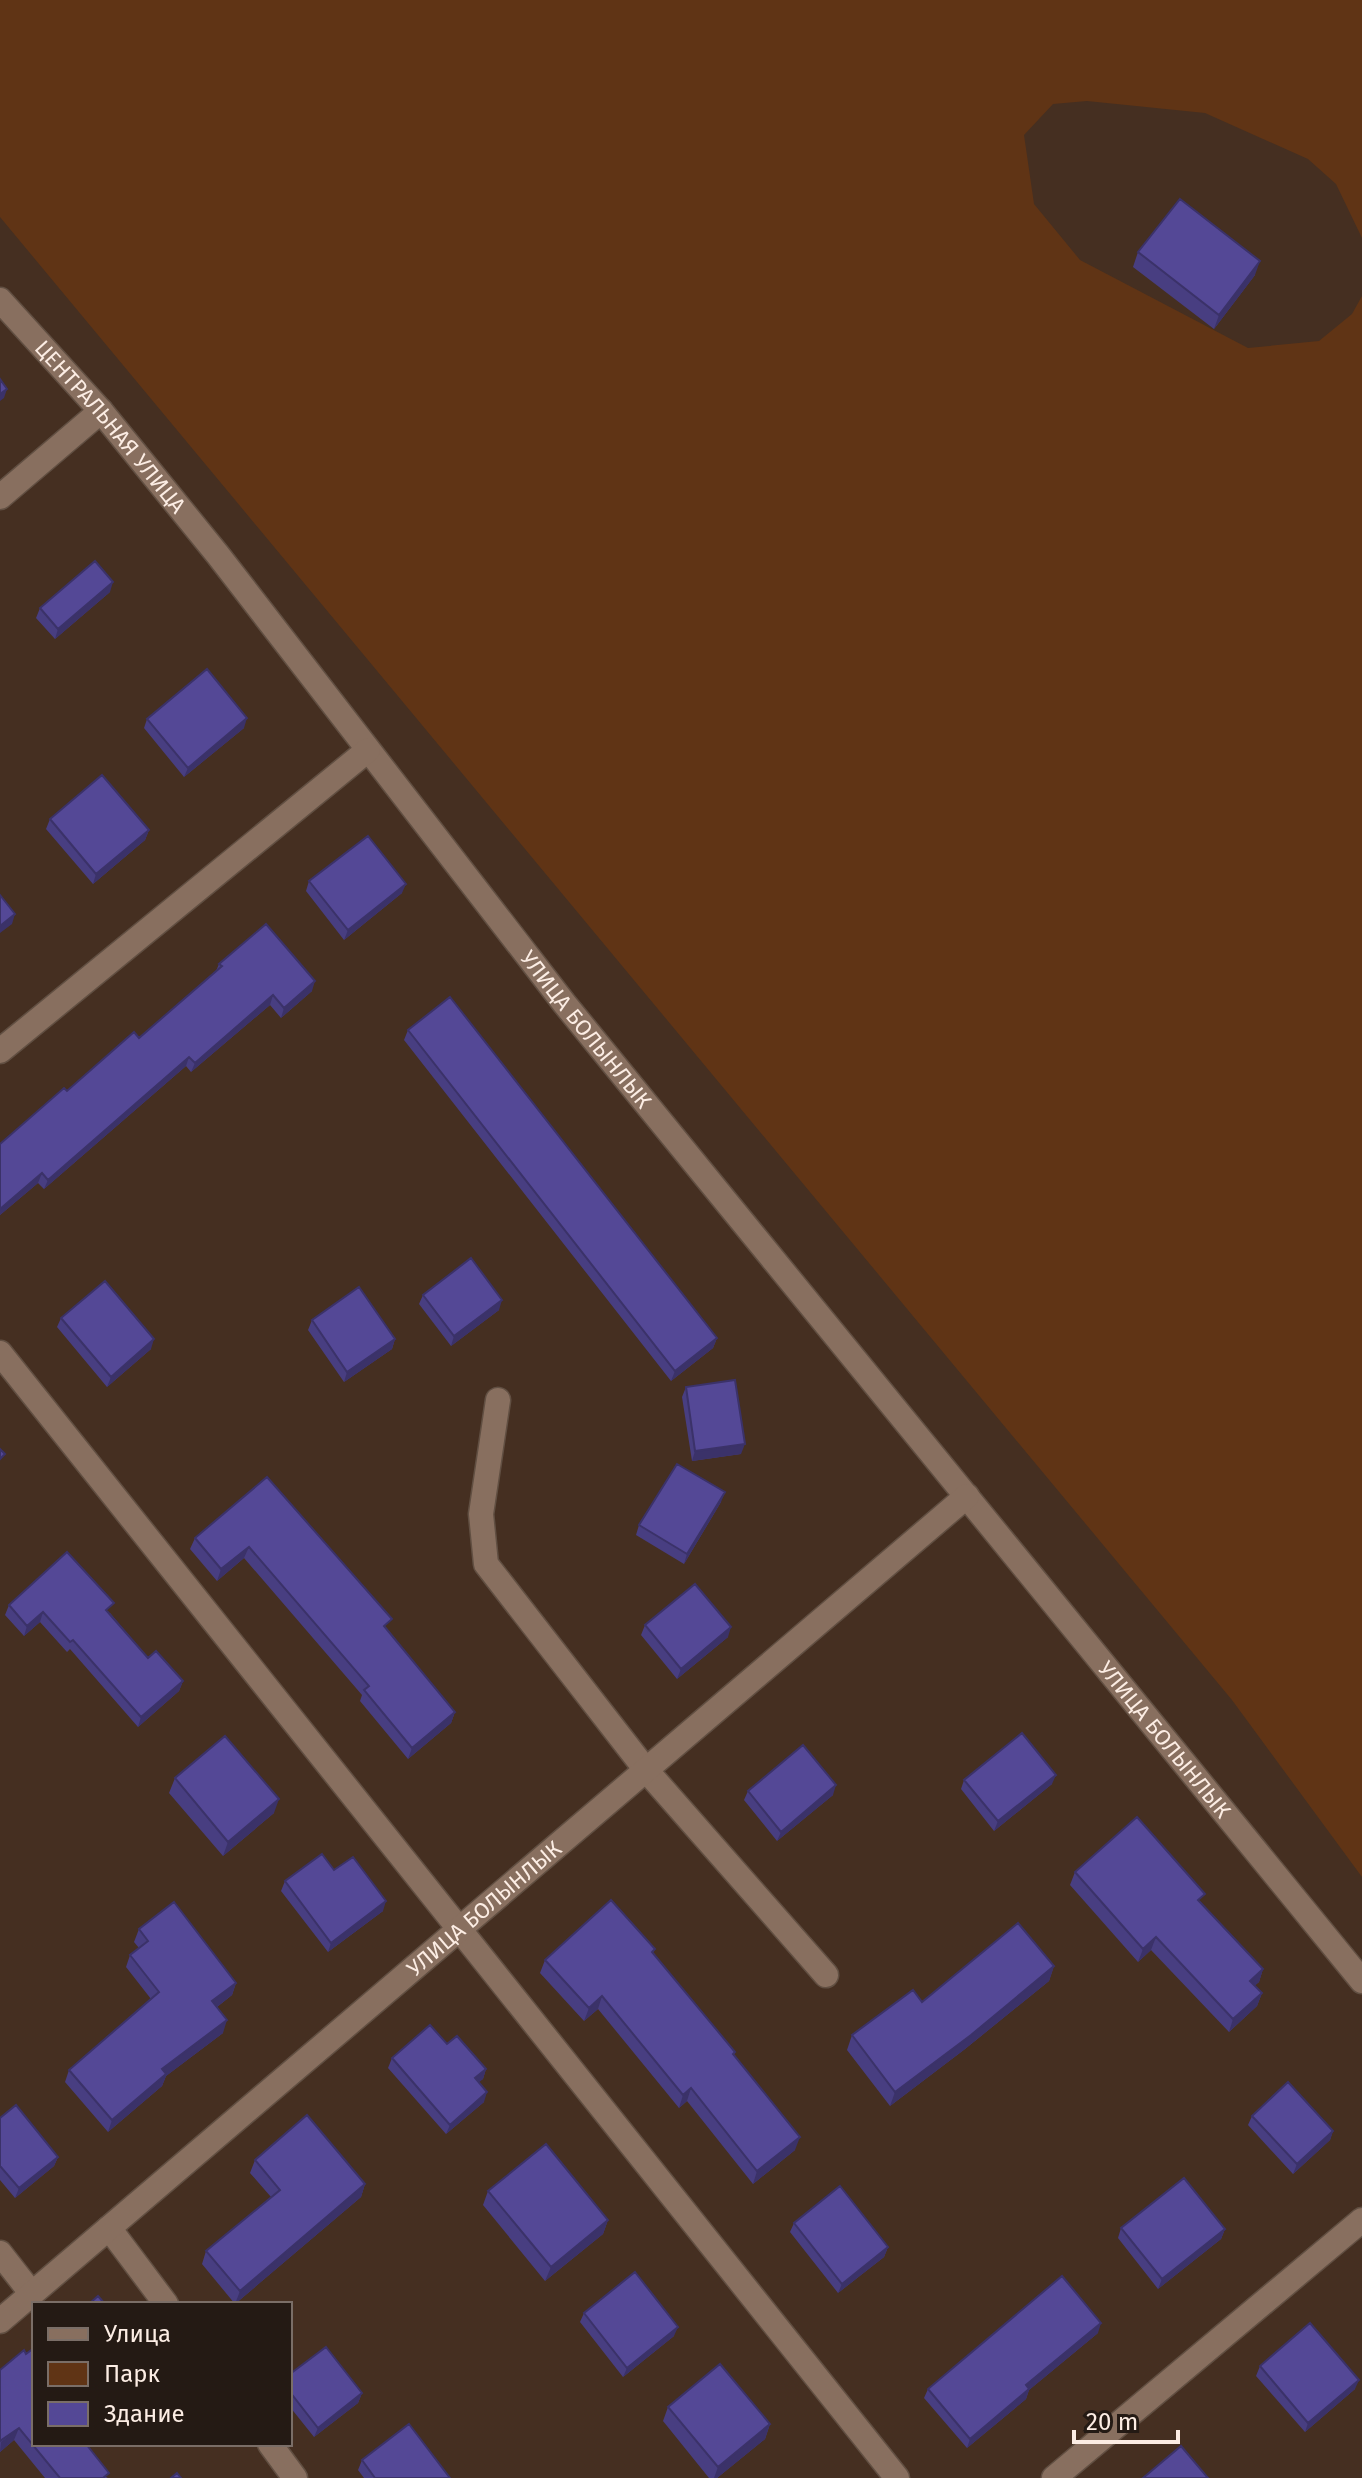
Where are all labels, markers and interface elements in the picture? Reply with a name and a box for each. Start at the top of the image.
street label: ЦЕНТРАЛЬНАЯ УЛИЦА [29,334,192,519]
street label: УЛИЦА БОЛЫНЛЫК [515,945,658,1114]
street label: УЛИЦА БОЛЫНЛЫК [1093,1655,1237,1823]
street label: УЛИЦА БОЛЫНЛЫК [401,1835,567,1982]
legend [32,2302,292,2446]
text: Улица [104,2320,171,2348]
text: Парк [104,2360,161,2388]
scale bar [1074,2394,1178,2444]
text: Здание [104,2400,185,2428]
text: 20 m [1086,2408,1138,2436]

